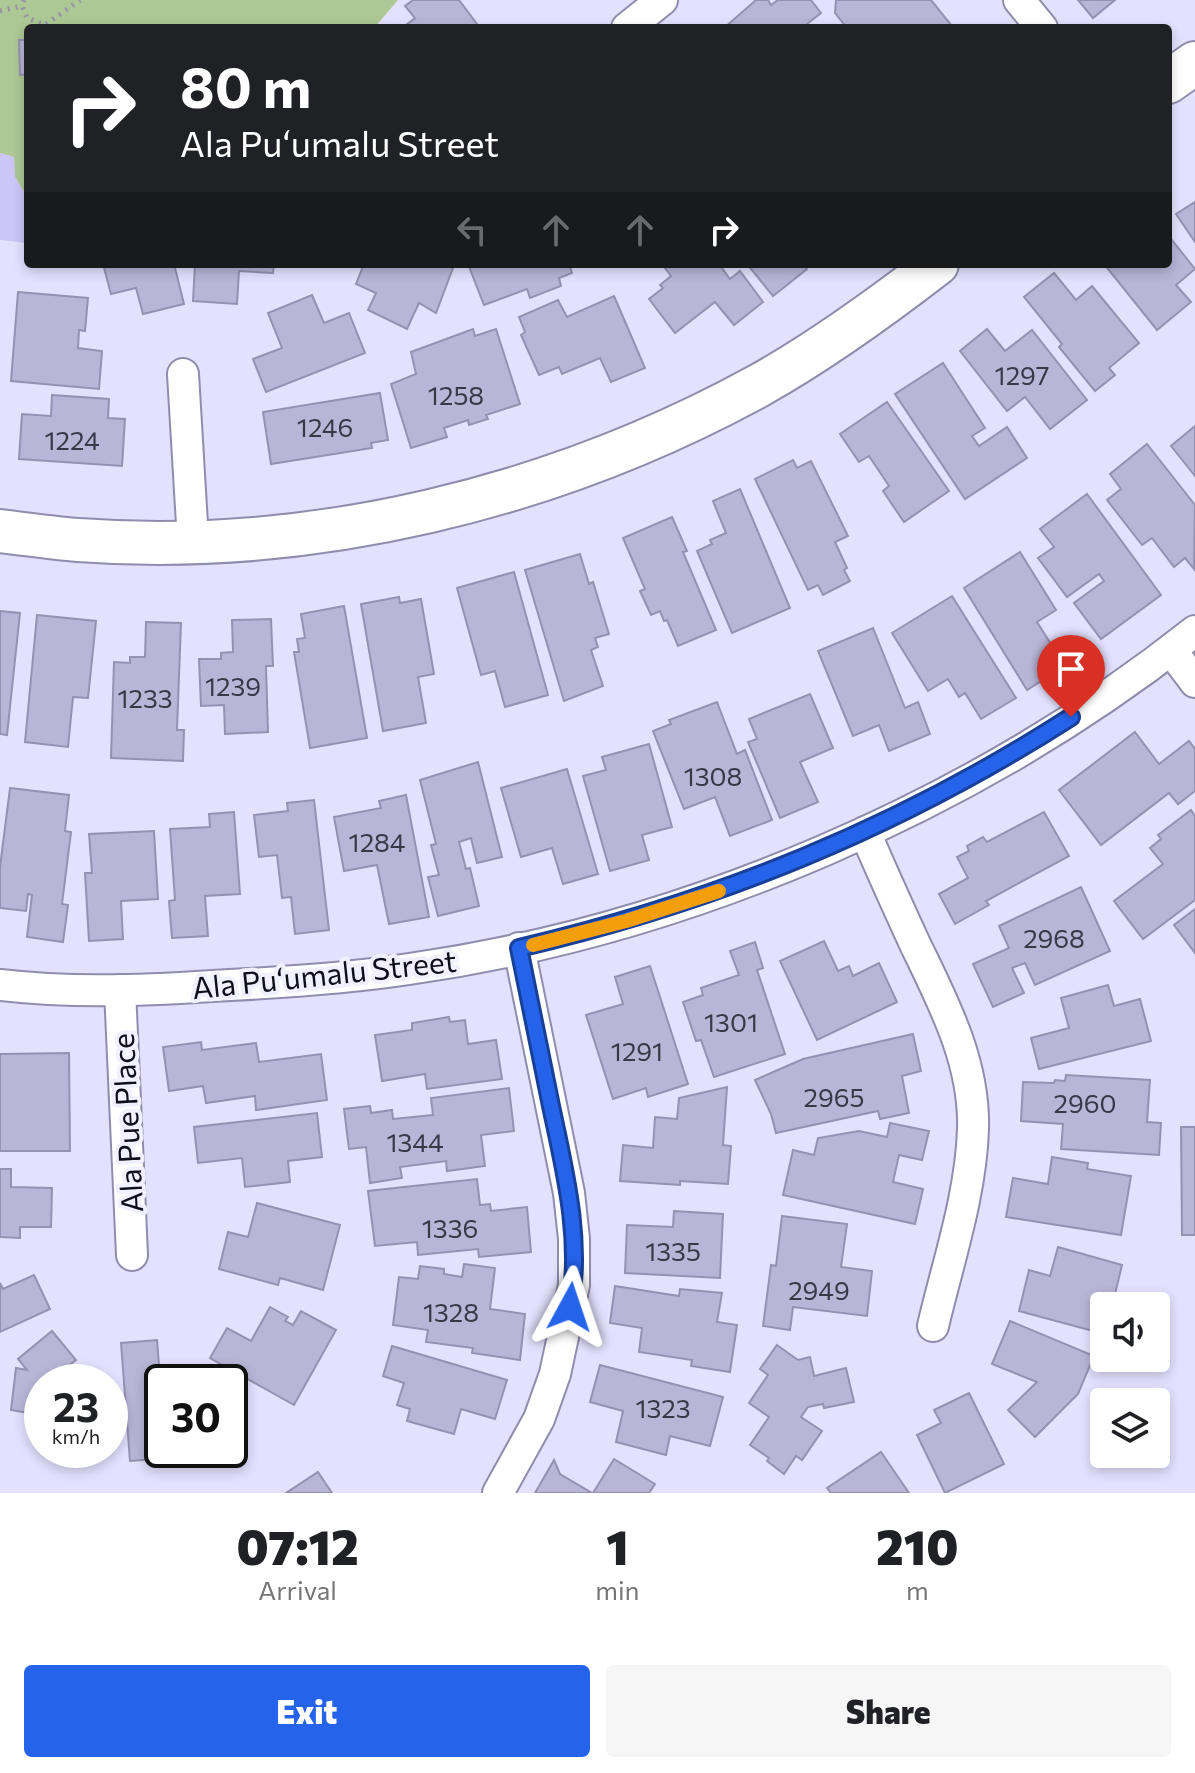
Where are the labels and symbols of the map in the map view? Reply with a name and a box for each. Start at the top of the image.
house number: 1297 [995,359,1049,390]
house number: 1258 [428,379,484,410]
house number: 1246 [297,411,353,442]
house number: 1224 [44,424,100,455]
pin [1037,635,1105,717]
house number: 1239 [205,670,261,701]
house number: 1233 [117,682,173,713]
house number: 1308 [684,760,742,791]
house number: 1284 [349,826,405,857]
house number: 2968 [1023,922,1085,953]
street label: Ala Puʻumalu Street [190,941,458,1005]
house number: 1301 [704,1006,758,1037]
street label: Ala Pue Place [103,1032,149,1214]
house number: 1291 [611,1035,663,1066]
house number: 2965 [804,1081,864,1112]
house number: 2960 [1054,1087,1116,1118]
house number: 1344 [386,1126,444,1157]
house number: 1336 [422,1212,478,1243]
house number: 1335 [645,1235,701,1266]
position arrow [528,1265,612,1349]
house number: 2949 [788,1274,850,1305]
house number: 1328 [423,1296,479,1327]
speed limit sign: 30 [144,1364,248,1468]
house number: 1323 [635,1392,691,1423]

